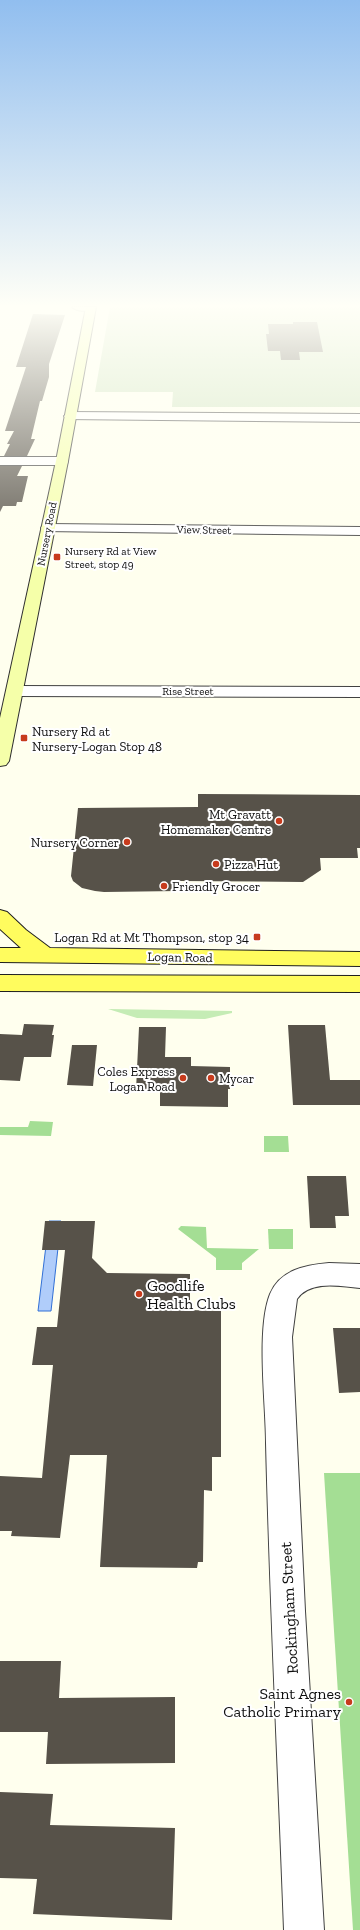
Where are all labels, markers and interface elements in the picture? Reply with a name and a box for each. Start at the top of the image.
street label: Nursery Road [34,501,60,567]
street label: View Street [176,523,232,537]
place label: Nursery Rd at View Street, stop 49 [65,545,157,571]
marker: Nursery Rd at View Street, stop 49 [52,552,62,562]
street label: Rise Street [162,685,215,698]
place label: Nursery Rd at Nursery-Logan Stop 48 [32,724,162,754]
marker: Nursery Rd at Nursery-Logan Stop 48 [19,733,29,743]
place label: Mt Gravatt Homemaker Centre [161,807,271,837]
marker: Mt Gravatt Homemaker Centre [274,816,284,826]
place label: Nursery Corner [31,835,119,850]
marker: Nursery Corner [122,837,132,847]
place label: Pizza Hut [224,857,278,872]
marker: Pizza Hut [211,859,221,869]
place label: Friendly Grocer [172,879,260,894]
marker: Friendly Grocer [159,881,169,891]
place label: Logan Rd at Mt Thompson, stop 34 [54,930,249,945]
marker: Logan Rd at Mt Thompson, stop 34 [252,932,262,942]
street label: Logan Road [147,949,213,965]
place label: Coles Express Logan Road [97,1064,175,1094]
place label: Mycar [219,1071,254,1086]
marker: Coles Express Logan Road [178,1073,188,1083]
marker: Mycar [206,1073,216,1083]
place label: Goodlife Health Clubs [147,1276,236,1313]
marker: Goodlife Health Clubs [134,1289,144,1299]
street label: Rockingham Street [276,1541,302,1675]
place label: Saint Agnes Catholic Primary [223,1684,342,1721]
marker: Saint Agnes Catholic Primary [344,1697,354,1707]

